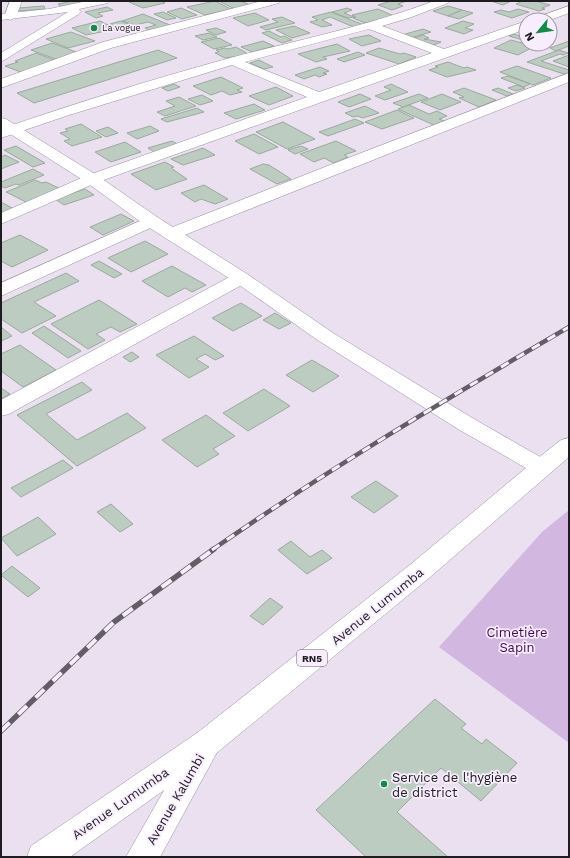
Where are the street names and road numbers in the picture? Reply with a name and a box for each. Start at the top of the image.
street label: Avenue Lumumba [328,564,427,648]
road number: RN5 [297,650,327,666]
street label: Avenue Kalumbi [143,751,207,847]
street label: Avenue Lumumba [69,764,172,842]

